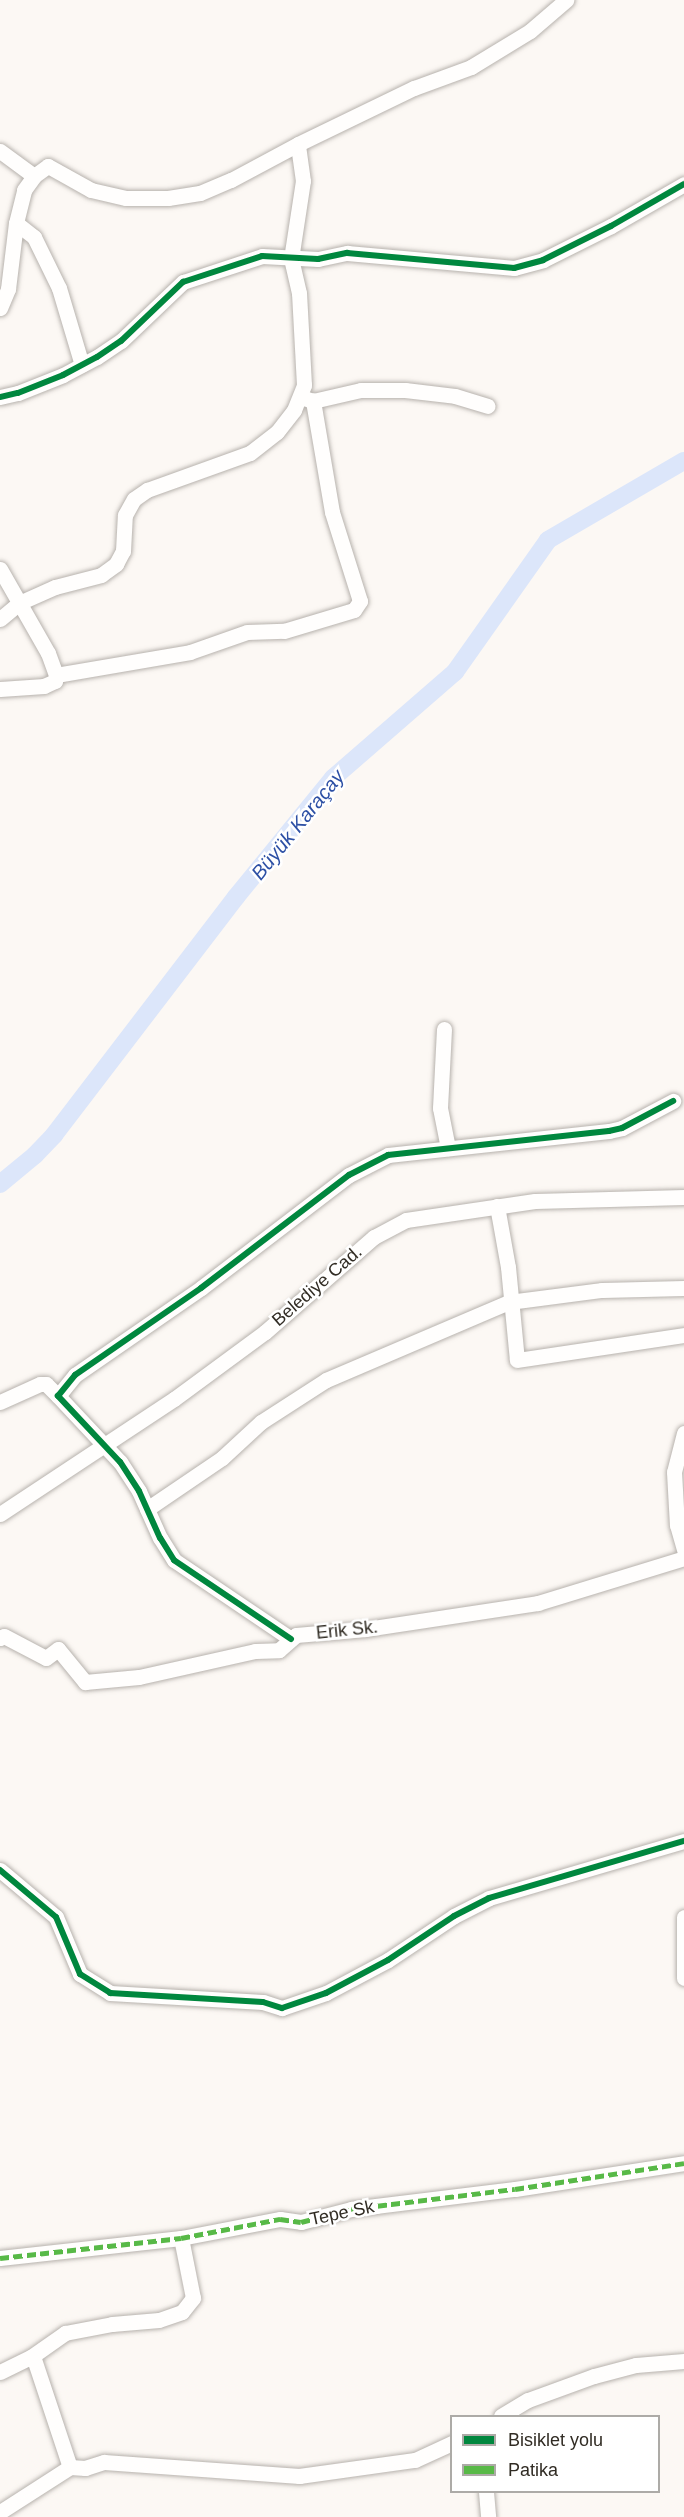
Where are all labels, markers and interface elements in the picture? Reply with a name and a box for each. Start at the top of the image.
water label: Büyük Karaçay [246,765,350,885]
street label: Belediye Cad. [268,1241,366,1331]
street label: Erik Sk. [315,1616,379,1644]
street label: Tepe Sk [308,2196,376,2230]
legend [450,2415,660,2493]
text: Bisiklet yolu [508,2430,603,2450]
text: Patika [508,2460,558,2480]

